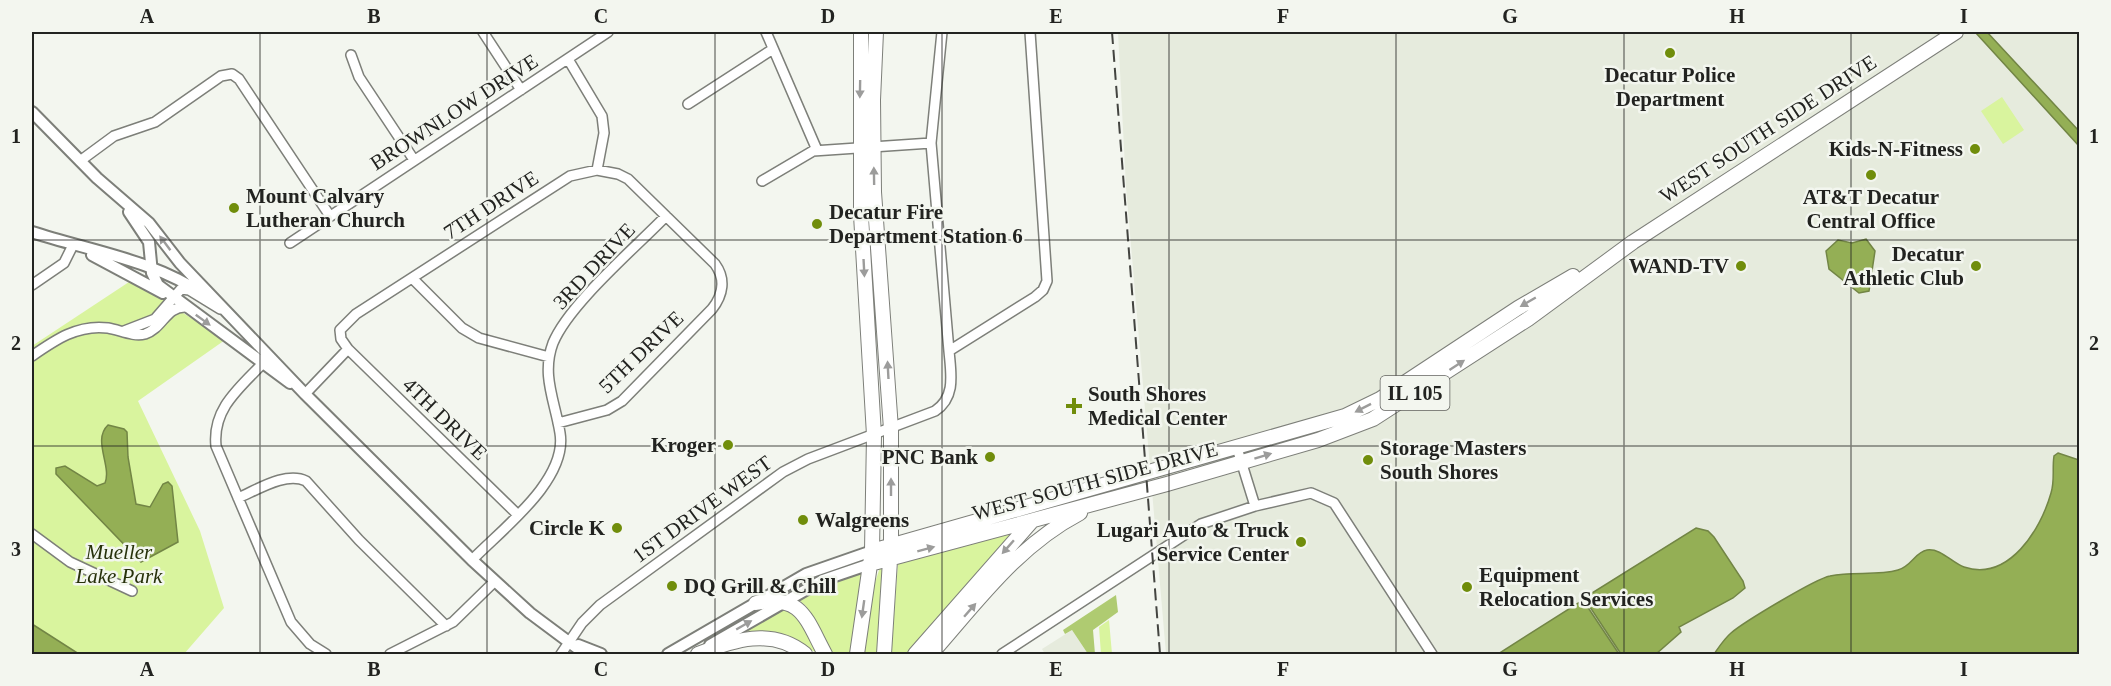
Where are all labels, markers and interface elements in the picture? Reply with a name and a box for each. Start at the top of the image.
text: A [140,5,155,27]
text: B [367,5,381,27]
text: C [594,5,608,27]
text: D [821,5,835,27]
text: E [1049,5,1063,27]
text: F [1277,5,1289,27]
text: G [1502,5,1518,27]
text: H [1729,5,1745,27]
text: I [1960,5,1968,27]
marker: Decatur Police Department [1663,46,1677,60]
street label: BROWNLOW DRIVE [366,49,542,175]
street label: WEST SOUTH SIDE DRIVE [1655,50,1881,208]
place label: Decatur Police Department [1605,63,1735,111]
one-way arrow [855,80,865,99]
text: 1 [11,125,21,147]
text: 1 [2089,125,2099,147]
place label: Kids-N-Fitness [1829,137,1963,161]
marker: Kids-N-Fitness [1968,142,1982,156]
street label: 7TH DRIVE [439,166,543,244]
one-way arrow [869,166,879,185]
marker: AT&T Decatur Central Office [1864,168,1878,182]
place label: Mount Calvary Lutheran Church [246,184,405,232]
place label: AT&T Decatur Central Office [1803,185,1939,233]
place label: Decatur Fire Department Station 6 [829,200,1023,248]
marker: Mount Calvary Lutheran Church [227,201,241,215]
marker: Decatur Fire Department Station 6 [810,217,824,231]
street label: 3RD DRIVE [548,218,640,314]
one-way arrow [159,236,171,252]
place label: Decatur Athletic Club [1843,242,1964,290]
place label: WAND-TV [1629,254,1729,278]
one-way arrow [860,259,869,278]
marker: WAND-TV [1734,259,1748,273]
marker: Decatur Athletic Club [1969,259,1983,273]
one-way arrow [1519,297,1536,307]
street label: 5TH DRIVE [594,306,688,398]
one-way arrow [194,314,210,326]
text: 2 [11,332,21,354]
text: 2 [2089,332,2099,354]
one-way arrow [1449,359,1465,371]
one-way arrow [883,361,893,380]
street label: 4TH DRIVE [398,373,492,465]
road number: IL 105 [1380,376,1450,410]
place label: South Shores Medical Center [1088,382,1227,430]
marker: South Shores Medical Center [1065,397,1083,415]
one-way arrow [1355,403,1372,412]
place label: Kroger [651,433,716,457]
place label: Storage Masters South Shores [1380,436,1526,484]
street label: WEST SOUTH SIDE DRIVE [970,437,1220,525]
marker: Kroger [721,438,735,452]
place label: PNC Bank [882,445,978,469]
street label: 1ST DRIVE WEST [628,450,776,568]
marker: PNC Bank [983,450,997,464]
one-way arrow [1254,451,1272,460]
marker: Storage Masters South Shores [1361,453,1375,467]
one-way arrow [886,477,896,496]
place label: Walgreens [815,508,909,532]
marker: Walgreens [796,513,810,527]
place label: Circle K [529,516,606,540]
place label: Lugari Auto & Truck Service Center [1097,518,1289,566]
marker: Circle K [610,521,624,535]
marker: Lugari Auto & Truck Service Center [1294,535,1308,549]
text: 3 [11,538,21,560]
text: 3 [2089,538,2099,560]
park label: Mueller Lake Park [75,540,163,588]
one-way arrow [1001,540,1015,555]
one-way arrow [917,543,935,553]
place label: Equipment Relocation Services [1479,563,1653,611]
place label: DQ Grill & Chill [684,574,836,598]
marker: DQ Grill & Chill [665,579,679,593]
marker: Equipment Relocation Services [1460,580,1474,594]
one-way arrow [859,600,868,619]
one-way arrow [963,603,976,618]
one-way arrow [736,619,752,630]
text: A [140,658,155,680]
text: B [367,658,381,680]
text: C [594,658,608,680]
text: D [821,658,835,680]
text: E [1049,658,1063,680]
text: F [1277,658,1289,680]
text: G [1502,658,1518,680]
text: H [1729,658,1745,680]
text: I [1960,658,1968,680]

